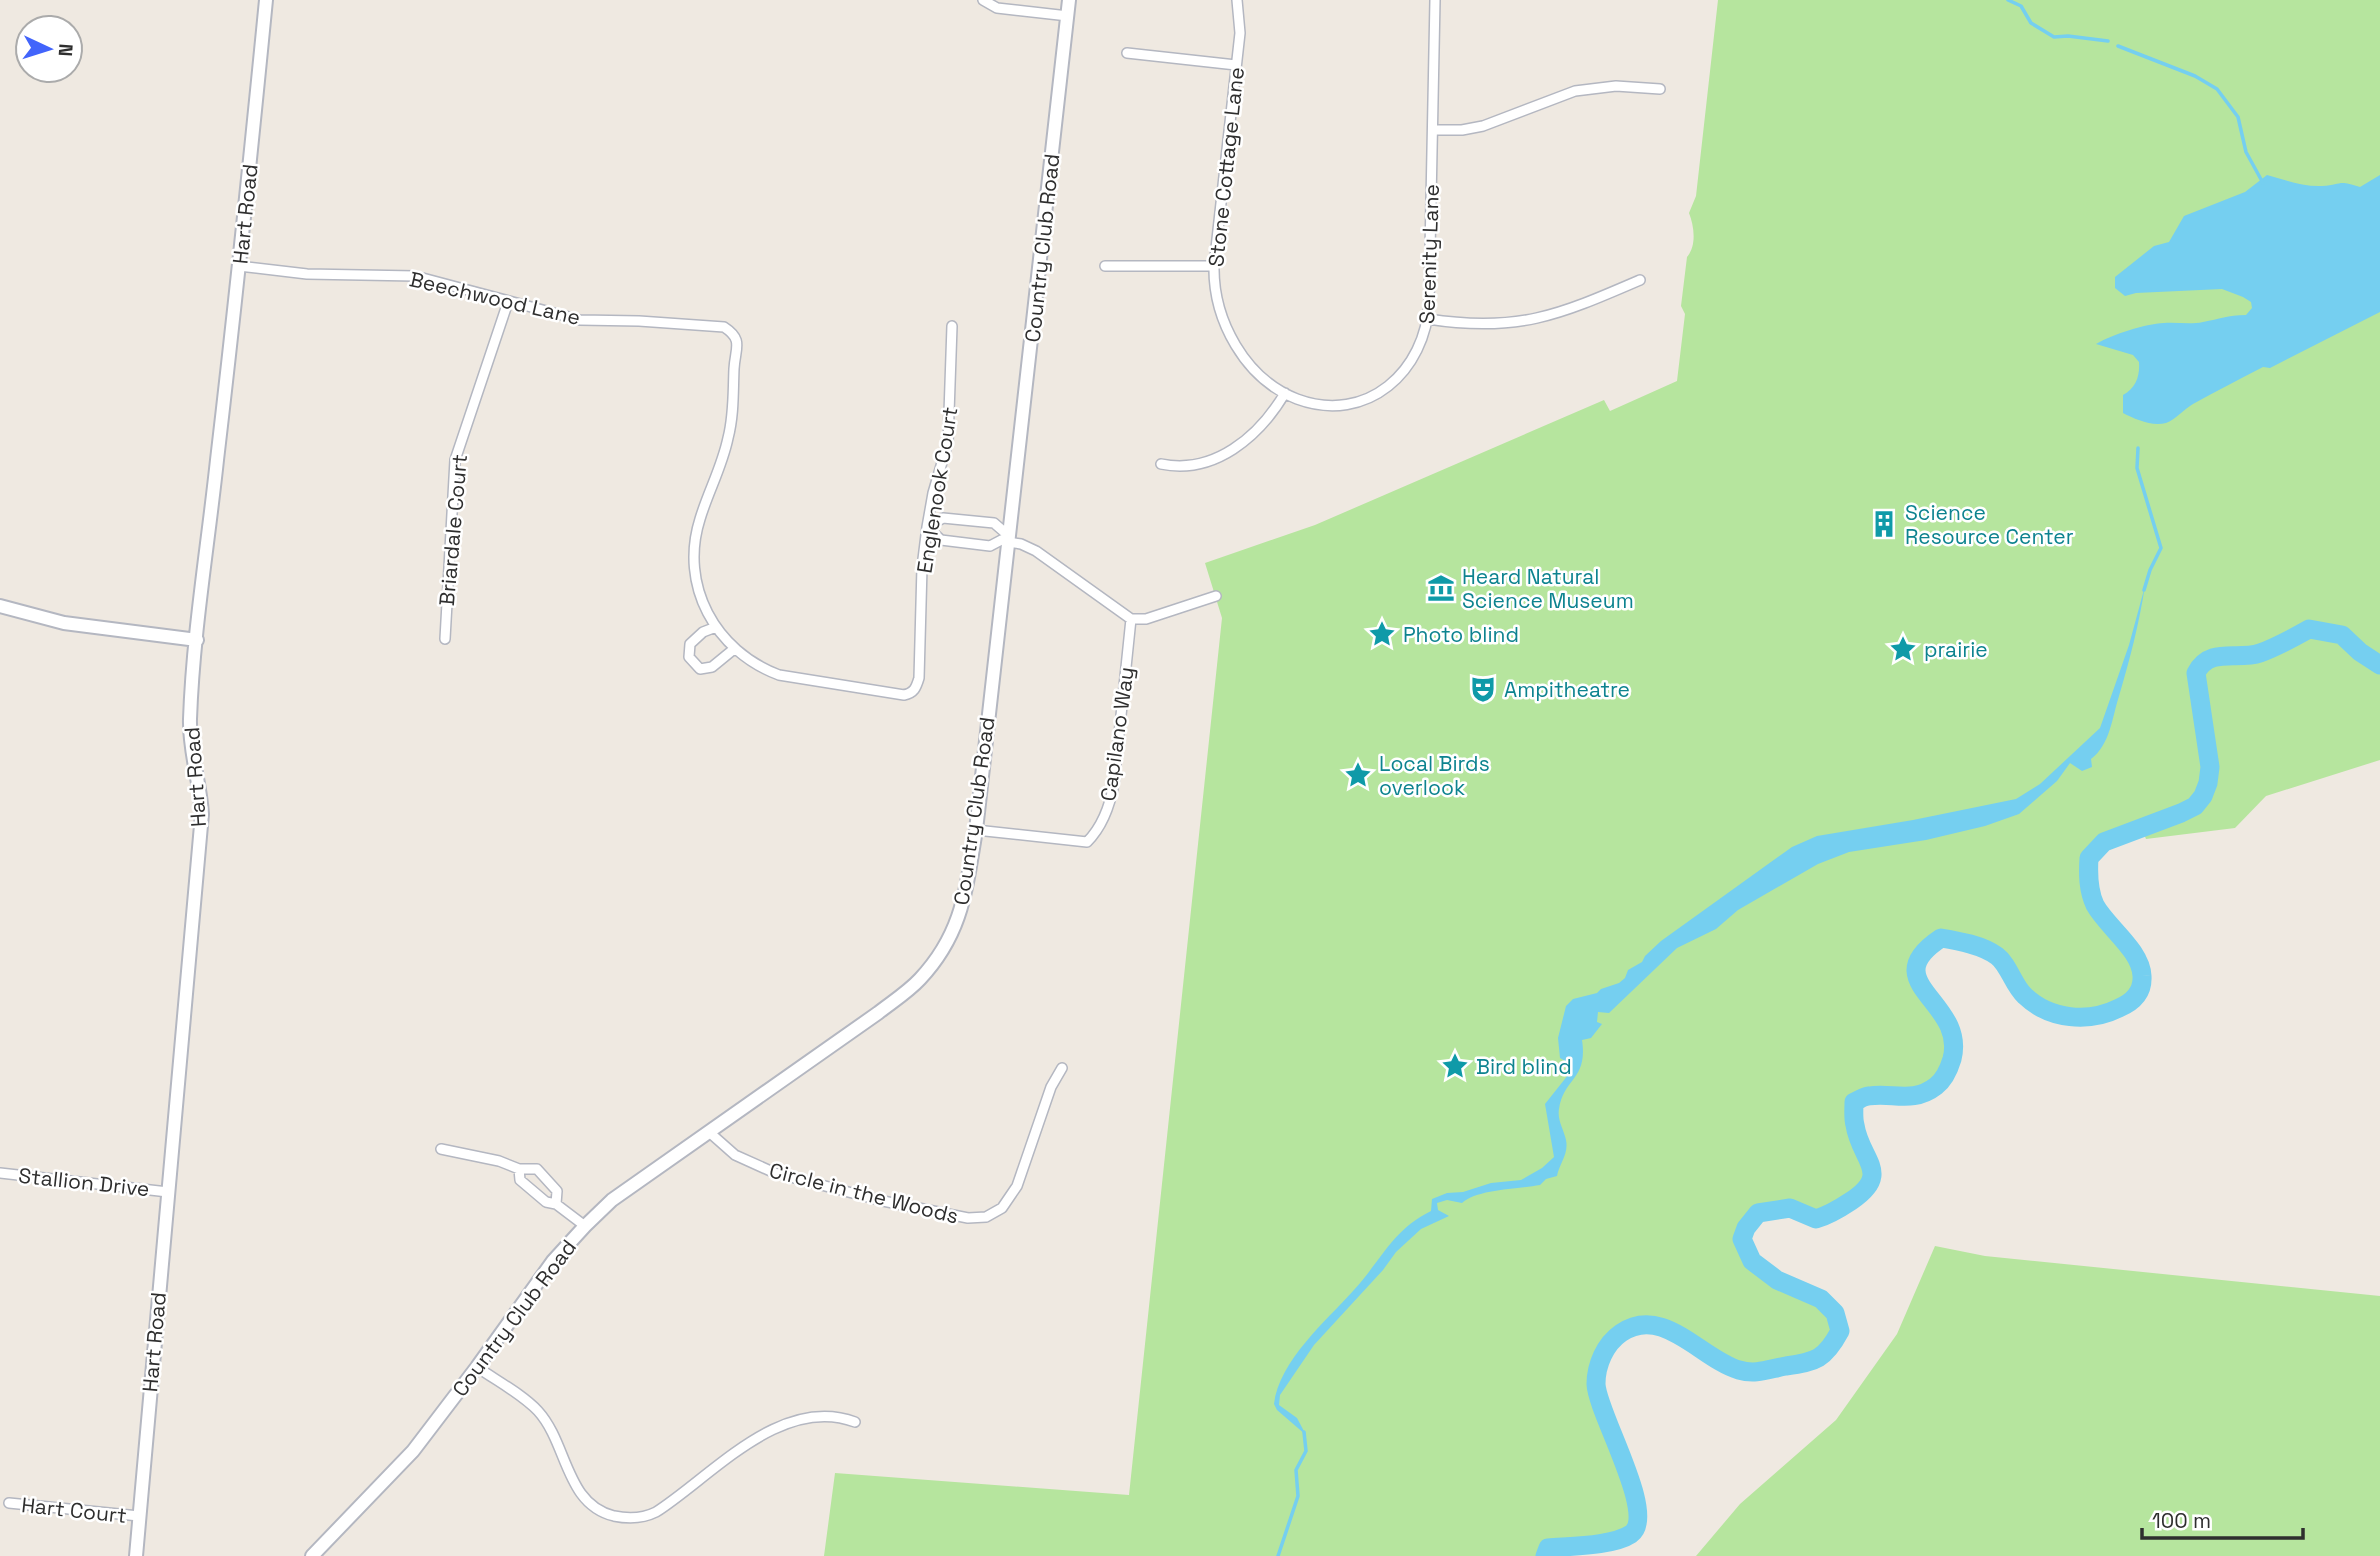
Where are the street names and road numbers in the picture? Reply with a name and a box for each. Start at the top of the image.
street label: Stone Cottage Lane [1202,66,1250,268]
street label: Country Club Road [1019,152,1065,344]
street label: Hart Road [226,163,264,265]
street label: Serenity Lane [1413,184,1445,324]
street label: Beechwood Lane [407,265,583,331]
street label: Englenook Court [911,405,963,575]
street label: Briardale Court [433,453,473,607]
street label: Capilano Way [1094,665,1140,803]
street label: Country Club Road [947,715,1001,907]
street label: Hart Road [178,726,212,828]
street label: Circle in the Woods [767,1156,961,1230]
street label: Stallion Drive [17,1162,151,1202]
street label: Country Club Road [446,1234,582,1402]
street label: Hart Road [136,1291,172,1393]
street label: Hart Court [20,1491,128,1529]

